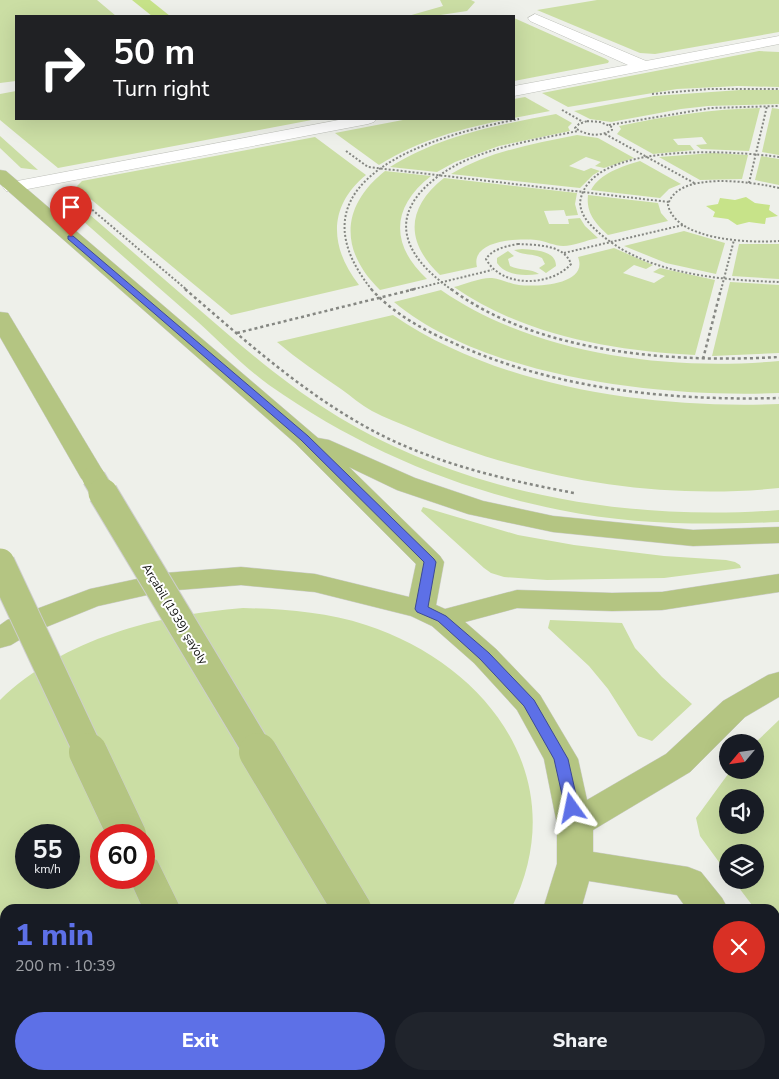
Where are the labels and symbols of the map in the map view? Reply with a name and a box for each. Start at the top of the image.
pin [50,186,92,237]
street label: Arçabil (1939) şaýoly [138,561,212,668]
north arrow [719,734,764,779]
position arrow [545,781,597,833]
speed limit sign: 60 [90,824,155,889]

